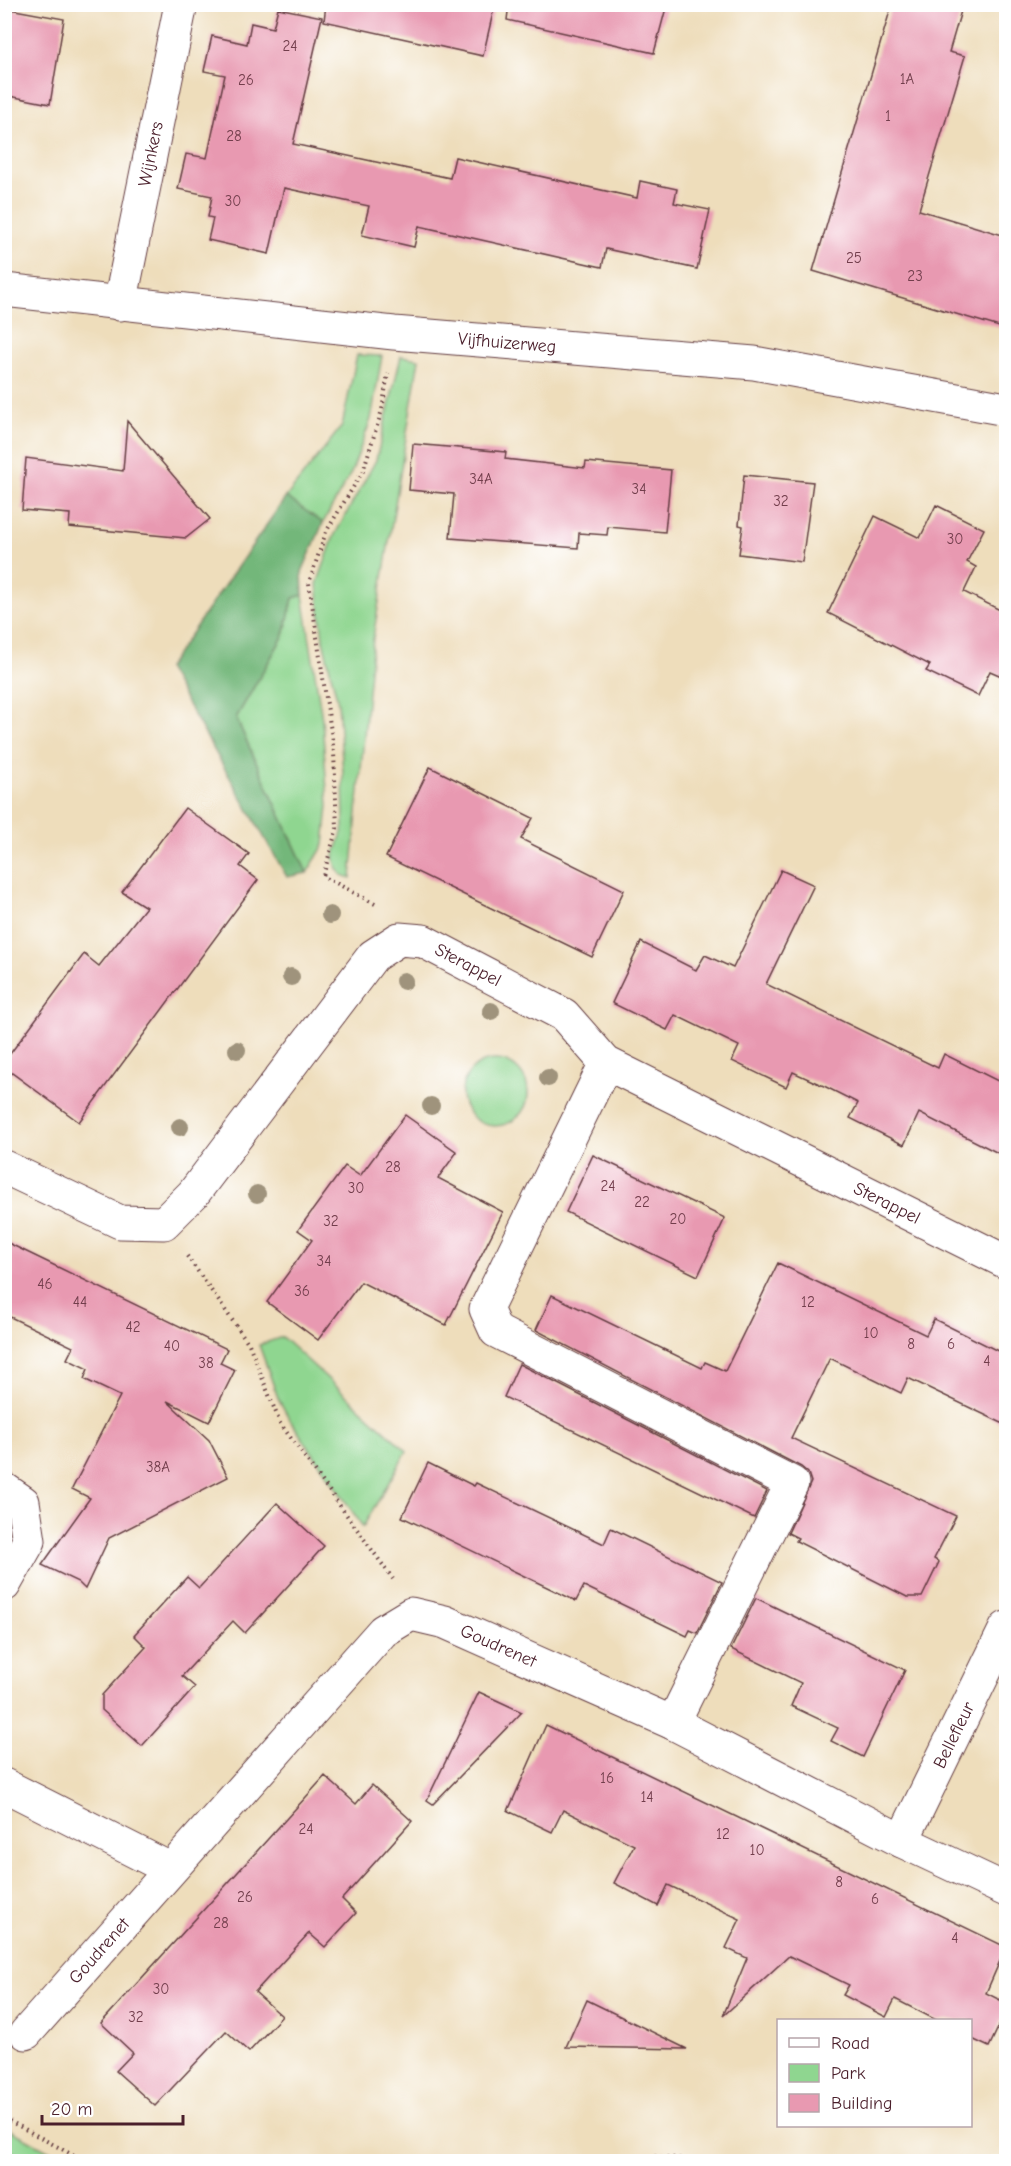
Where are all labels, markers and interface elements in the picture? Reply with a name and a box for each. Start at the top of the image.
house number: 24 [282,37,298,55]
house number: 1A [900,70,915,88]
house number: 26 [238,71,254,89]
house number: 1 [885,107,891,125]
street label: Wijnkers [134,120,168,189]
house number: 28 [226,127,242,145]
house number: 30 [225,192,241,210]
house number: 25 [846,249,862,267]
house number: 23 [907,267,923,285]
street label: Vijfhuizerweg [457,328,557,357]
house number: 34A [469,470,493,488]
house number: 34 [632,480,646,498]
house number: 32 [773,492,789,510]
house number: 30 [947,530,963,548]
street label: Sterappel [431,939,505,991]
house number: 28 [385,1158,401,1176]
house number: 24 [600,1177,616,1195]
street label: Sterappel [850,1178,924,1229]
house number: 30 [348,1179,364,1197]
house number: 22 [634,1193,650,1211]
house number: 20 [670,1210,686,1228]
house number: 32 [323,1212,339,1230]
house number: 34 [317,1252,331,1270]
house number: 46 [37,1275,53,1293]
house number: 36 [294,1282,310,1300]
house number: 44 [73,1293,87,1311]
house number: 12 [801,1293,815,1311]
house number: 42 [125,1318,141,1336]
house number: 10 [863,1324,879,1342]
house number: 8 [907,1335,915,1353]
house number: 6 [947,1335,955,1353]
house number: 40 [164,1337,180,1355]
house number: 4 [983,1352,991,1370]
house number: 38 [198,1354,214,1372]
house number: 38A [146,1458,170,1476]
street label: Goudrenet [457,1620,541,1673]
street label: Bellefleur [929,1698,980,1772]
house number: 16 [600,1769,614,1787]
house number: 14 [640,1788,654,1806]
house number: 24 [298,1820,314,1838]
house number: 12 [716,1825,730,1843]
house number: 10 [749,1841,765,1859]
house number: 8 [835,1873,843,1891]
house number: 26 [237,1888,253,1906]
house number: 6 [871,1890,879,1908]
street label: Goudrenet [65,1913,135,1988]
house number: 28 [213,1914,229,1932]
house number: 4 [951,1929,959,1947]
house number: 30 [153,1980,169,1998]
house number: 32 [128,2008,144,2026]
legend [777,2019,972,2127]
text: Road [831,2033,870,2054]
text: Park [831,2063,866,2084]
scale bar [42,2088,183,2126]
text: Building [831,2093,893,2114]
text: 20 m [51,2099,92,2120]

